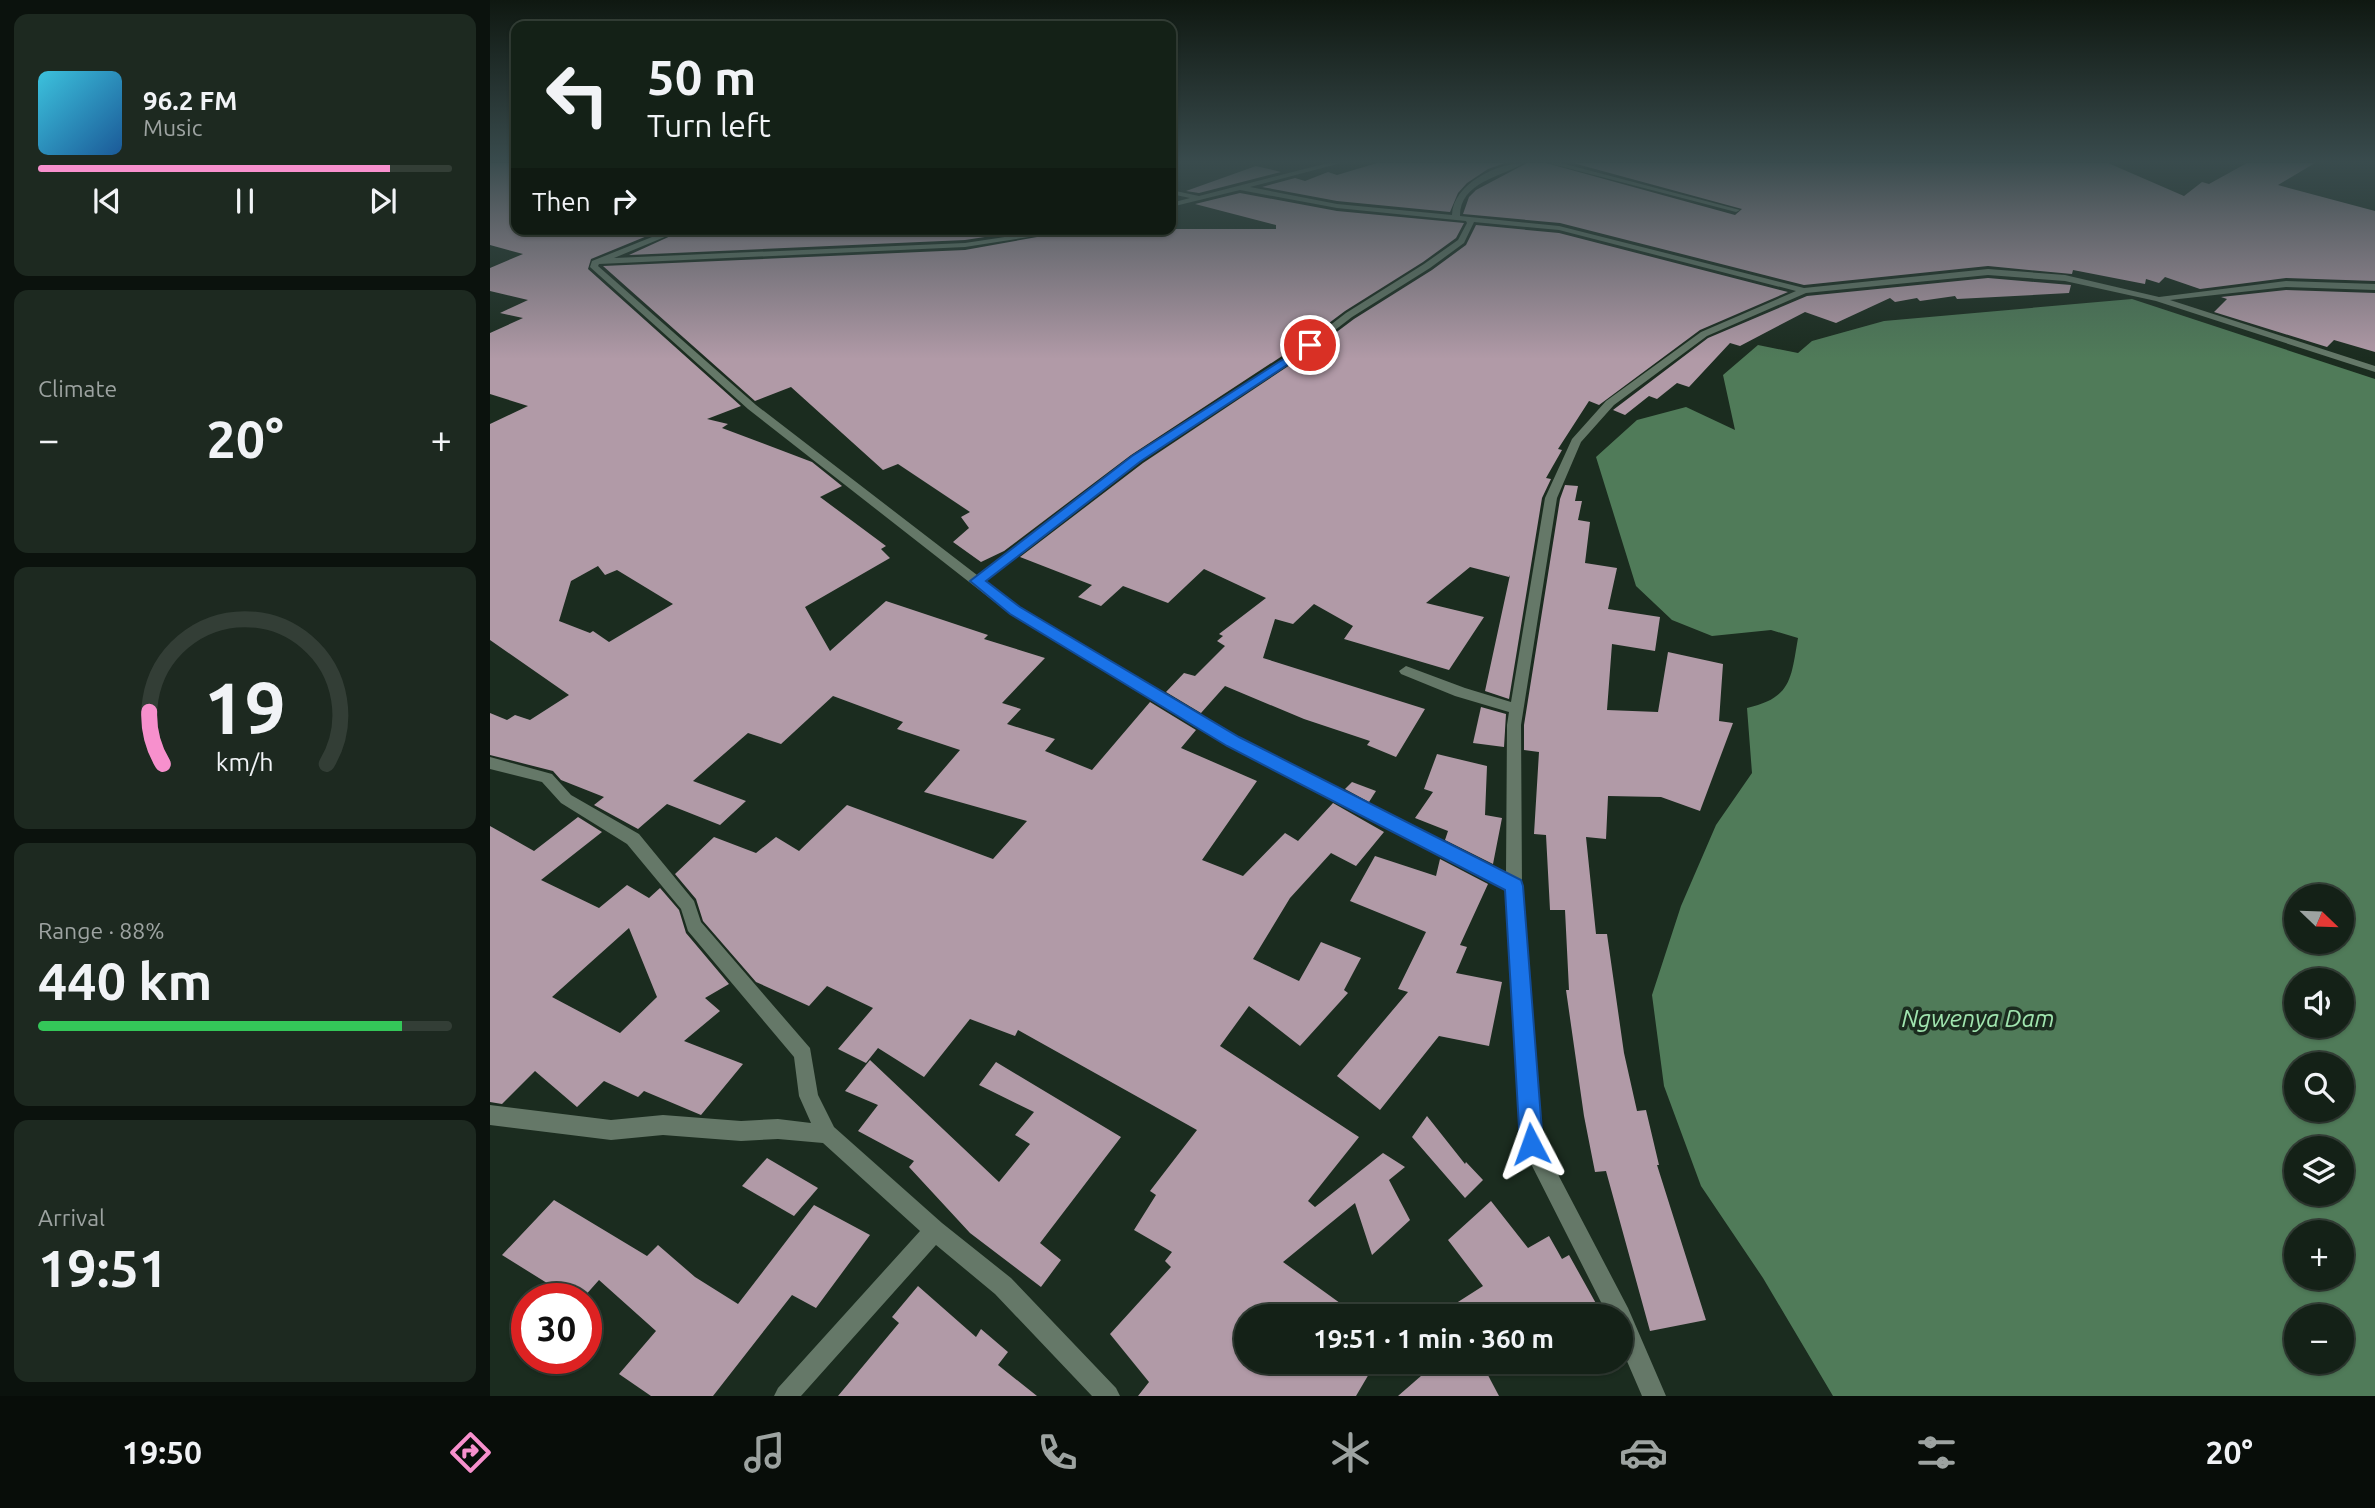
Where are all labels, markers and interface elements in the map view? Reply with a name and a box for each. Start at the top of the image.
icon: left [532,49,623,140]
text: 50 m [647,49,756,104]
text: 96.2 FM [143,86,237,115]
text: Turn left [647,107,771,143]
text: Music [143,115,202,140]
icon: previous [88,182,126,220]
icon: pause [226,182,264,220]
icon: next [364,182,402,220]
icon: right [605,182,643,220]
text: Then [532,187,591,216]
pin [1280,315,1340,375]
icon: arrive [1291,326,1329,364]
text: Climate [38,376,117,401]
text: 20° [206,410,284,468]
text: − [38,418,59,460]
text: + [431,418,452,460]
text: 19 [204,666,286,748]
text: km/h [216,748,274,776]
north arrow [2284,884,2354,954]
map controls [2284,884,2354,1374]
text: Range · 88% [38,918,165,943]
text: 440 km [38,952,212,1010]
button: sound [2284,968,2354,1038]
water label: Ngwenya Dam [1901,1005,2055,1032]
button: search [2284,1052,2354,1122]
position arrow [1494,1107,1568,1181]
button: layers [2284,1136,2354,1206]
text: Arrival [38,1205,105,1230]
button: + [2284,1220,2354,1290]
text: 19:51 [38,1239,168,1297]
speed limit sign: 30 [511,1283,602,1374]
button: − [2284,1304,2354,1374]
text: 19:51 · 1 min · 360 m [1313,1324,1554,1353]
icon: directions [446,1428,495,1477]
icon: music [740,1428,789,1477]
icon: phone [1033,1428,1082,1477]
icon: climate [1326,1428,1375,1477]
icon: car [1619,1428,1668,1477]
icon: filters [1912,1428,1961,1477]
text: 19:50 [122,1434,202,1470]
text: 20° [2205,1434,2253,1470]

